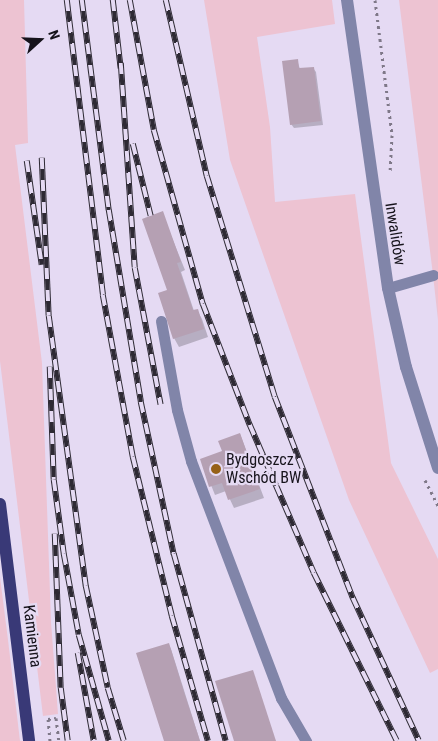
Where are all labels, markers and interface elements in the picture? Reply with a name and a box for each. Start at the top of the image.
north arrow [15,15,65,65]
text: N [45,28,63,42]
street label: Inwalidów [381,201,409,267]
place label: Bydgoszcz Wschód BW [226,450,301,488]
marker: Bydgoszcz Wschód BW [210,463,222,475]
street label: Kamienna [19,604,45,668]

